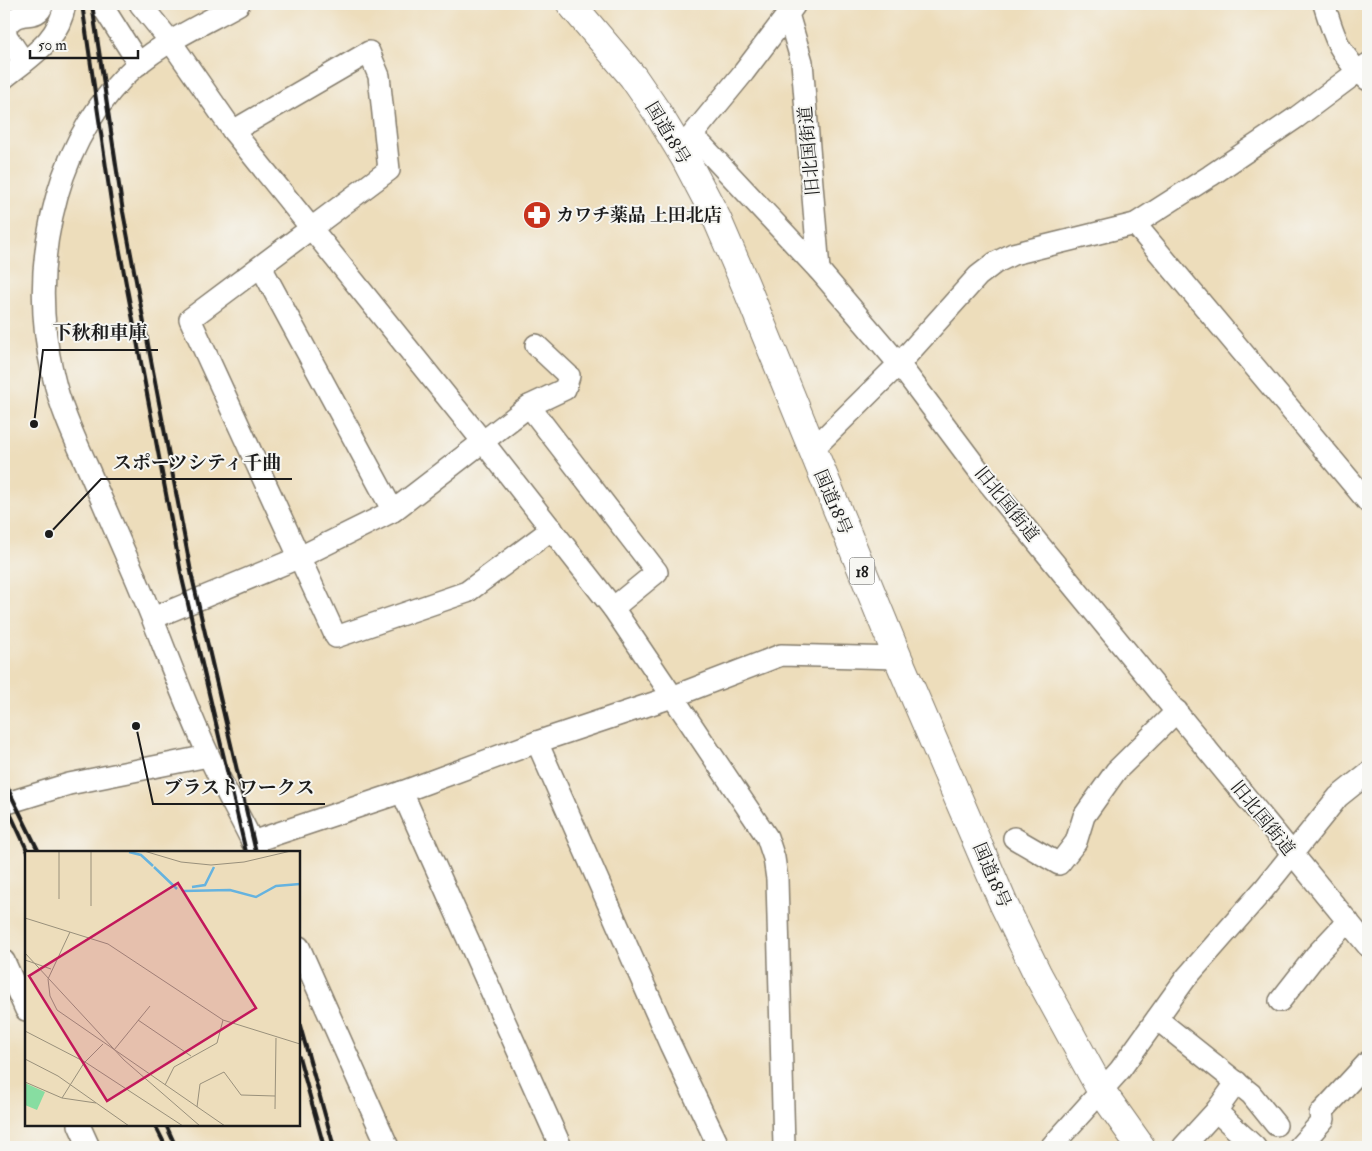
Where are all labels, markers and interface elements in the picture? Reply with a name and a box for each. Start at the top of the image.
scale bar [30,28,138,60]
text: 50 m [38,36,67,55]
street label: 国道18号 [640,98,695,169]
street label: 旧北国街道 [794,105,825,197]
pharmacy icon: カワチ薬品 上田北店 [522,200,552,230]
place label: カワチ薬品 上田北店 [556,204,722,227]
callout: 下秋和車庫 [43,316,158,350]
text: 下秋和車庫 [52,321,148,345]
callout: スポーツシティ千曲 [101,445,292,479]
text: スポーツシティ千曲 [113,451,281,475]
street label: 旧北国街道 [969,462,1044,547]
street label: 国道18号 [808,466,857,538]
road number: 18 [850,558,874,584]
callout: ブラストワークス [153,770,325,804]
text: ブラストワークス [163,776,315,800]
street label: 旧北国街道 [1225,776,1300,861]
street label: 国道18号 [967,839,1016,911]
inset map [25,851,300,1126]

